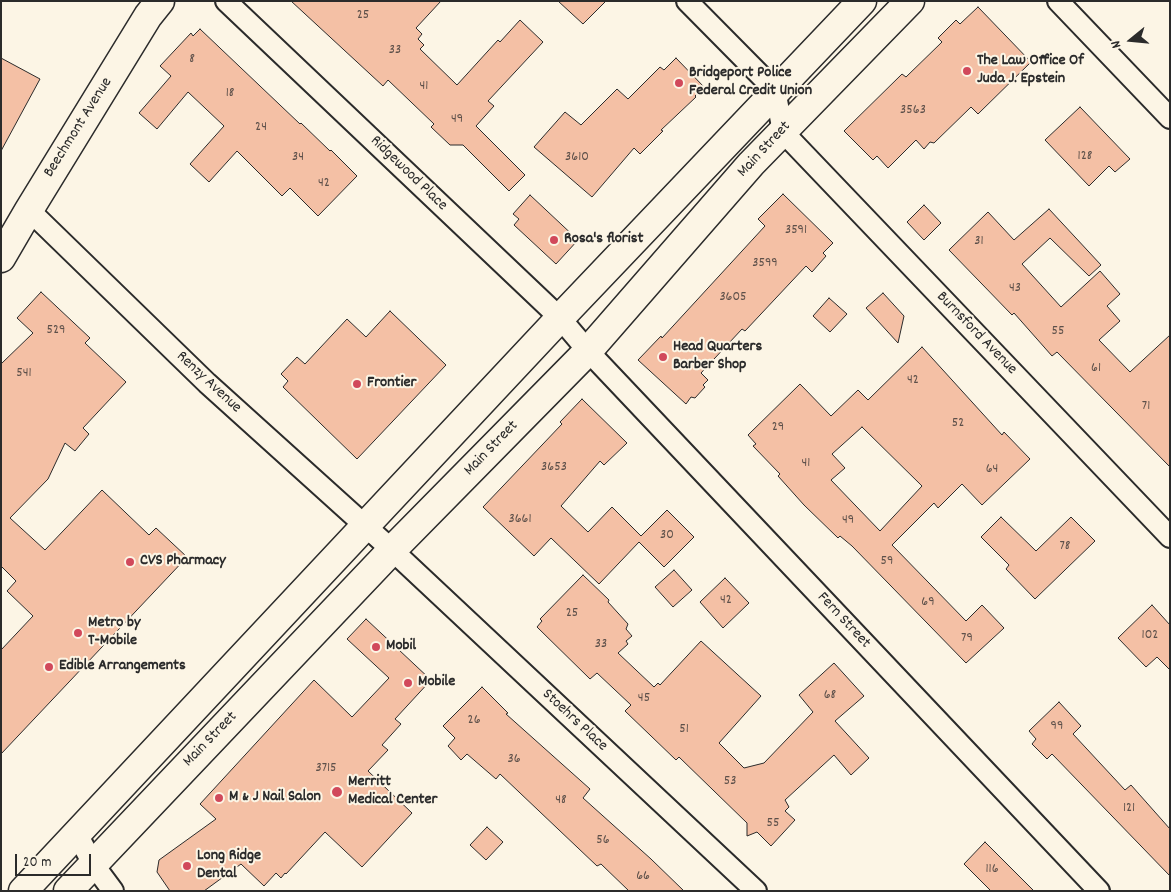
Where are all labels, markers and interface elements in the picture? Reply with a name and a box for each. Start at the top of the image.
house number: 25 [357,8,369,24]
north arrow [1106,15,1156,65]
text: N [1106,38,1127,51]
house number: 33 [389,43,401,59]
house number: 8 [189,52,195,68]
place label: The Law Office Of Juda J. Epstein [977,52,1084,90]
place label: Bridgeport Police Federal Credit Union [689,64,812,102]
marker: The Law Office Of Juda J. Epstein [961,65,973,77]
street label: Beechmont Avenue [41,74,117,182]
marker: Bridgeport Police Federal Credit Union [673,77,685,89]
house number: 41 [420,79,428,95]
house number: 18 [226,86,234,102]
house number: 3563 [900,103,926,119]
house number: 49 [451,112,463,128]
street label: Main Street [734,118,796,182]
house number: 24 [255,120,267,136]
street label: Ridgewood Place [365,132,451,216]
house number: 128 [1078,149,1092,165]
house number: 34 [292,150,304,166]
house number: 3610 [565,150,589,166]
house number: 42 [318,176,330,192]
house number: 3591 [785,223,807,239]
place label: Rosa's florist [564,230,643,250]
marker: Rosa's florist [548,234,560,246]
house number: 31 [974,234,984,250]
house number: 3599 [752,256,778,272]
house number: 43 [1009,281,1021,297]
street label: Burnsford Avenue [932,288,1020,380]
house number: 3605 [719,290,747,306]
house number: 529 [46,323,66,339]
house number: 55 [1052,324,1064,340]
place label: Head Quarters Barber Shop [673,338,762,376]
street label: Renzy Avenue [171,348,245,418]
marker: Head Quarters Barber Shop [657,351,669,363]
house number: 61 [1091,361,1101,377]
house number: 541 [16,366,32,382]
house number: 42 [907,373,919,389]
place label: Frontier [367,374,416,394]
marker: Frontier [351,378,363,390]
house number: 71 [1142,399,1150,415]
house number: 52 [952,416,964,432]
street label: Main Street [461,417,523,481]
house number: 29 [772,420,784,436]
house number: 41 [802,456,810,472]
house number: 3653 [541,460,567,476]
house number: 64 [986,462,998,478]
house number: 3661 [508,512,532,528]
house number: 49 [842,513,854,529]
house number: 30 [660,528,674,544]
house number: 78 [1060,539,1070,555]
place label: CVS Pharmacy [140,552,226,572]
house number: 59 [881,554,893,570]
marker: CVS Pharmacy [124,556,136,568]
street label: Fern Street [812,589,874,653]
house number: 42 [720,593,732,609]
house number: 69 [921,595,935,611]
house number: 25 [566,606,578,622]
place label: Metro by T-Mobile [88,614,140,652]
marker: Metro by T-Mobile [72,627,84,639]
house number: 102 [1142,628,1158,644]
house number: 79 [961,631,973,647]
place label: Mobil [386,637,416,657]
house number: 33 [595,637,607,653]
marker: Mobil [370,641,382,653]
place label: Edible Arrangements [59,657,186,677]
marker: Edible Arrangements [43,661,55,673]
place label: Mobile [418,673,455,693]
marker: Mobile [402,677,414,689]
street label: Stoehrs Place [537,686,611,756]
house number: 68 [824,688,836,704]
house number: 45 [638,691,650,707]
street label: Main Street [180,708,242,772]
house number: 26 [468,713,480,729]
house number: 99 [1051,719,1063,735]
house number: 51 [679,722,689,738]
house number: 36 [507,752,521,768]
house number: 3715 [315,761,337,777]
place label: Merritt Medical Center [348,773,437,811]
house number: 53 [724,774,736,790]
marker: Merritt Medical Center [330,785,344,799]
place label: M & J Nail Salon [229,788,321,808]
marker: M & J Nail Salon [213,792,225,804]
house number: 48 [555,793,567,809]
house number: 121 [1123,801,1135,817]
house number: 55 [767,816,779,832]
house number: 56 [596,833,610,849]
scale bar [18,844,94,876]
place label: Long Ridge Dental [197,847,261,885]
text: 20 m [23,852,51,874]
marker: Long Ridge Dental [181,860,193,872]
house number: 116 [986,862,998,878]
house number: 66 [636,869,650,885]

